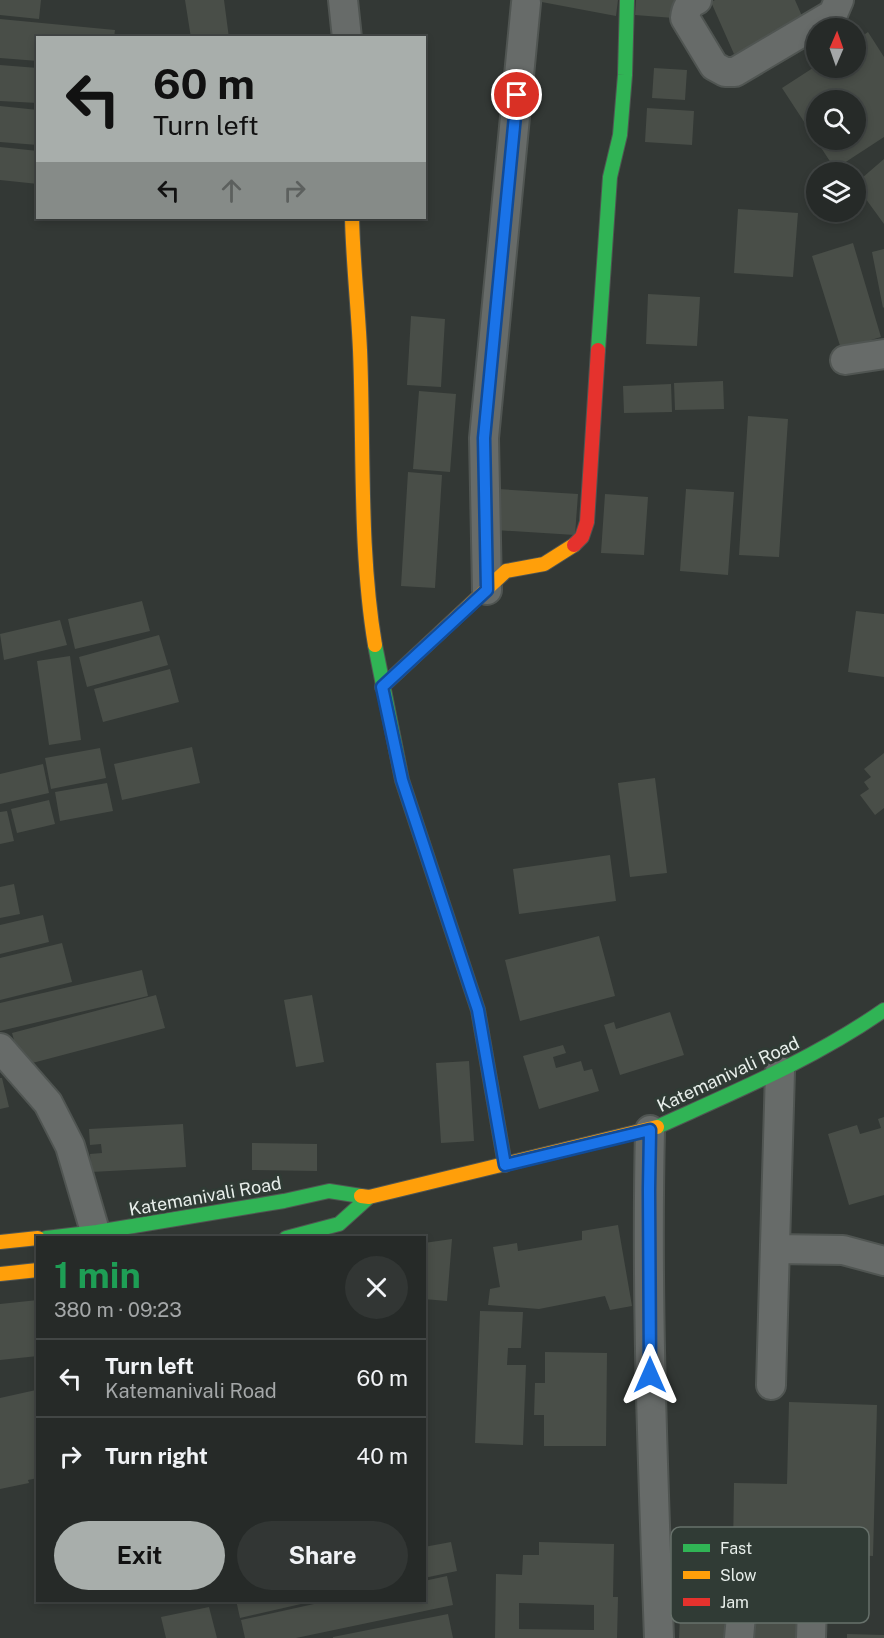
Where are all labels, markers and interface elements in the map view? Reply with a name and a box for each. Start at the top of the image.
north arrow [806,18,866,78]
map controls [806,18,866,222]
text: 60 m [153,59,255,108]
icon: left [54,60,132,138]
pin [491,69,542,120]
icon: arrive [500,78,533,111]
button: search [806,90,866,150]
text: Turn left [153,109,259,141]
button: layers [806,162,866,222]
icon: left [152,174,185,207]
icon: ahead [215,174,248,207]
icon: right [278,174,311,207]
street label: Katemanivali Road [653,1032,803,1116]
street label: Katemanivali Road [127,1172,283,1220]
text: 1 min [54,1254,141,1296]
button: close [345,1256,408,1319]
text: 380 m · 09:23 [54,1298,182,1322]
position arrow [618,1343,682,1407]
text: Turn left [105,1353,194,1379]
icon: left [54,1362,87,1395]
text: 60 m [357,1365,408,1391]
text: Katemanivali Road [105,1379,277,1403]
icon: right [54,1440,87,1473]
text: Turn right [105,1443,208,1469]
text: 40 m [356,1443,408,1469]
button: Exit [54,1521,225,1590]
button: Share [237,1521,408,1590]
legend [671,1527,869,1623]
text: Fast [720,1539,752,1558]
text: Slow [720,1566,757,1585]
text: Jam [720,1593,749,1612]

